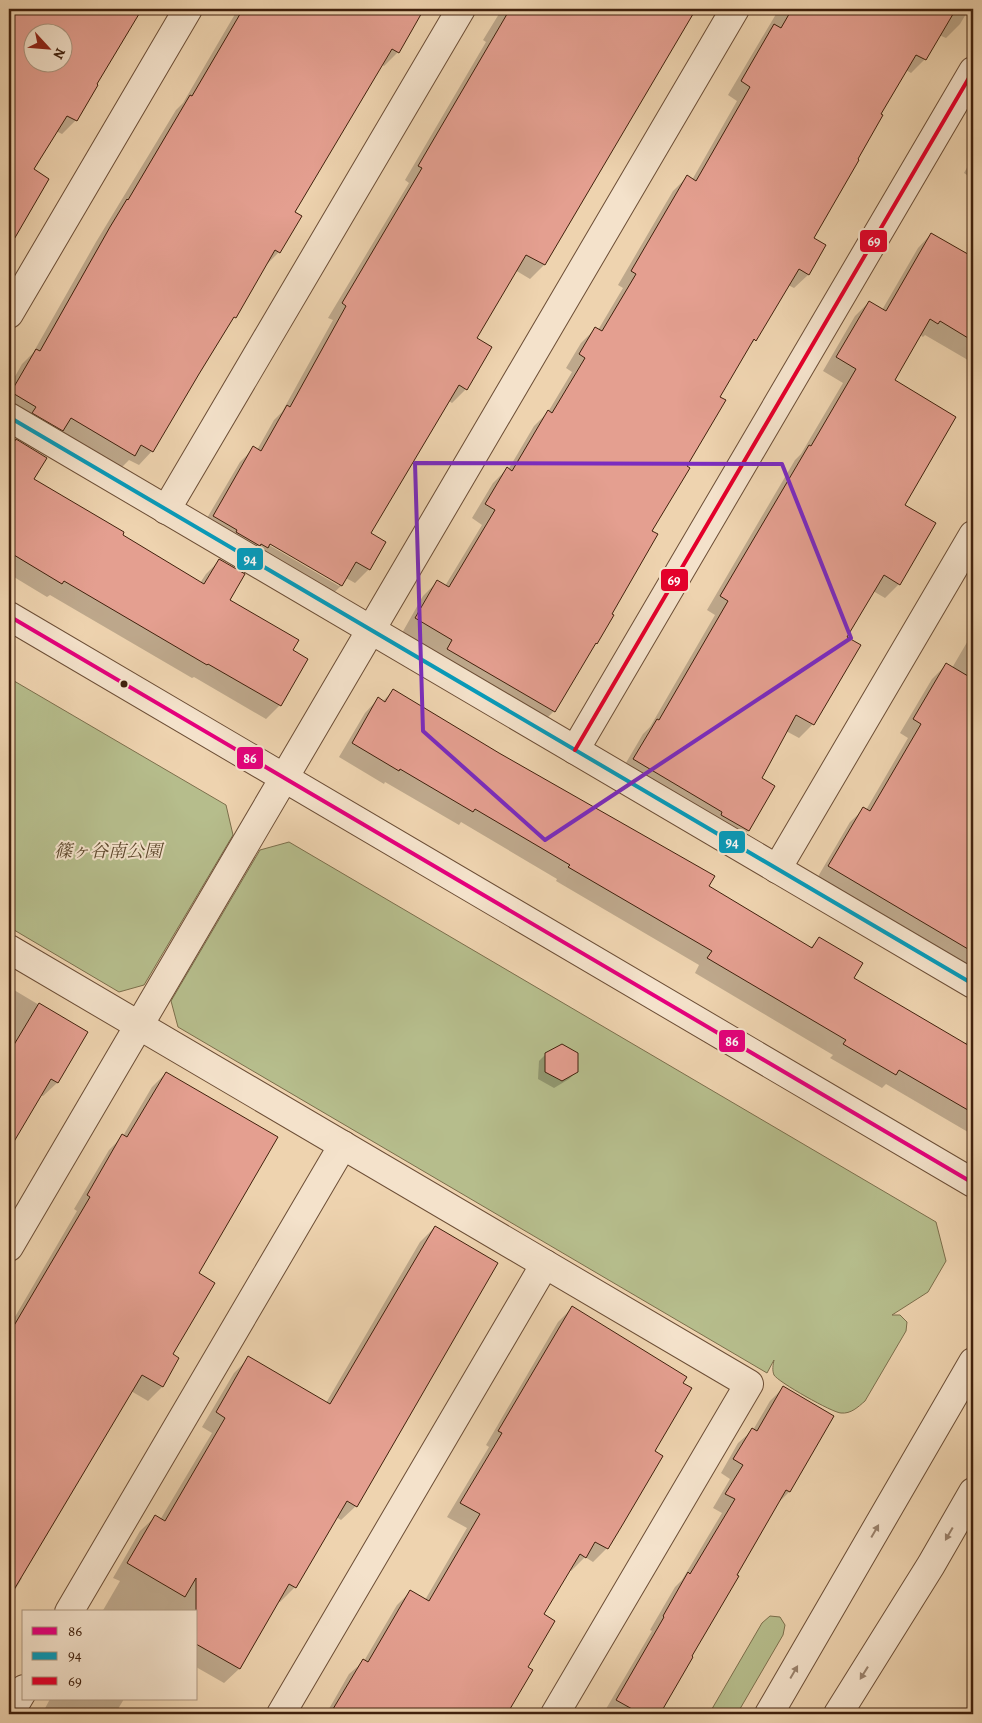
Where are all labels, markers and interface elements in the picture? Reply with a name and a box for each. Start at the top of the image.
north arrow [22,22,72,72]
text: N [48,45,70,62]
line badge: 69 [859,229,888,253]
text: 69 [867,232,881,251]
line badge: 94 [236,547,264,571]
text: 94 [243,550,257,569]
line badge: 69 [660,568,689,592]
text: 69 [667,571,681,590]
unlabelled marker [119,679,129,689]
line badge: 86 [236,746,264,770]
text: 86 [243,749,257,768]
line badge: 94 [718,830,746,854]
text: 94 [725,833,739,852]
park label: 篠ヶ谷南公園 [54,839,165,863]
line badge: 86 [718,1029,746,1053]
text: 86 [725,1032,739,1051]
one-way arrow [871,1525,880,1538]
one-way arrow [944,1527,953,1541]
legend [22,1610,198,1700]
text: 86 [68,1621,82,1641]
text: 94 [68,1645,82,1665]
one-way arrow [789,1665,798,1679]
one-way arrow [859,1666,869,1679]
text: 69 [68,1671,82,1691]

